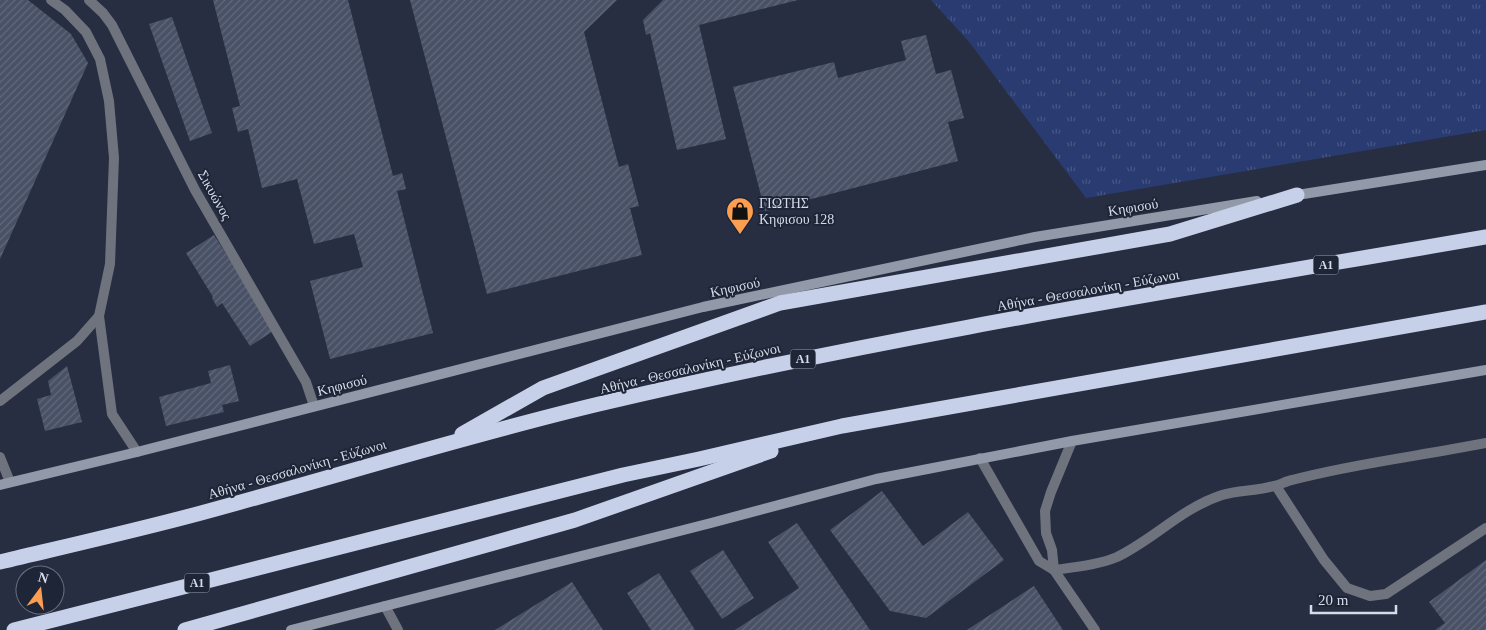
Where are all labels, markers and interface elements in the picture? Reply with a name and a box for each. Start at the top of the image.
street label: Σικυώνος [195,168,234,223]
shop icon: ΓΙΩΤΗΣ Κηφισου 128 [725,196,755,235]
place label: ΓΙΩΤΗΣ Κηφισου 128 [759,196,834,227]
street label: Κηφισού [1107,196,1159,219]
road number: Α1 [1314,256,1338,274]
street label: Αθήνα - Θεσσαλονίκη - Εύζωνοι [996,267,1181,314]
street label: Κηφισού [709,275,762,300]
street label: Αθήνα - Θεσσαλονίκη - Εύζωνοι [598,340,782,397]
road number: Α1 [790,349,816,368]
street label: Κηφισού [316,372,369,399]
street label: Αθήνα - Θεσσαλονίκη - Εύζωνοι [206,437,388,502]
north arrow [15,565,65,615]
text: N [36,569,50,586]
road number: Α1 [184,574,210,592]
scale bar [1311,582,1396,614]
text: 20 m [1318,592,1349,608]

